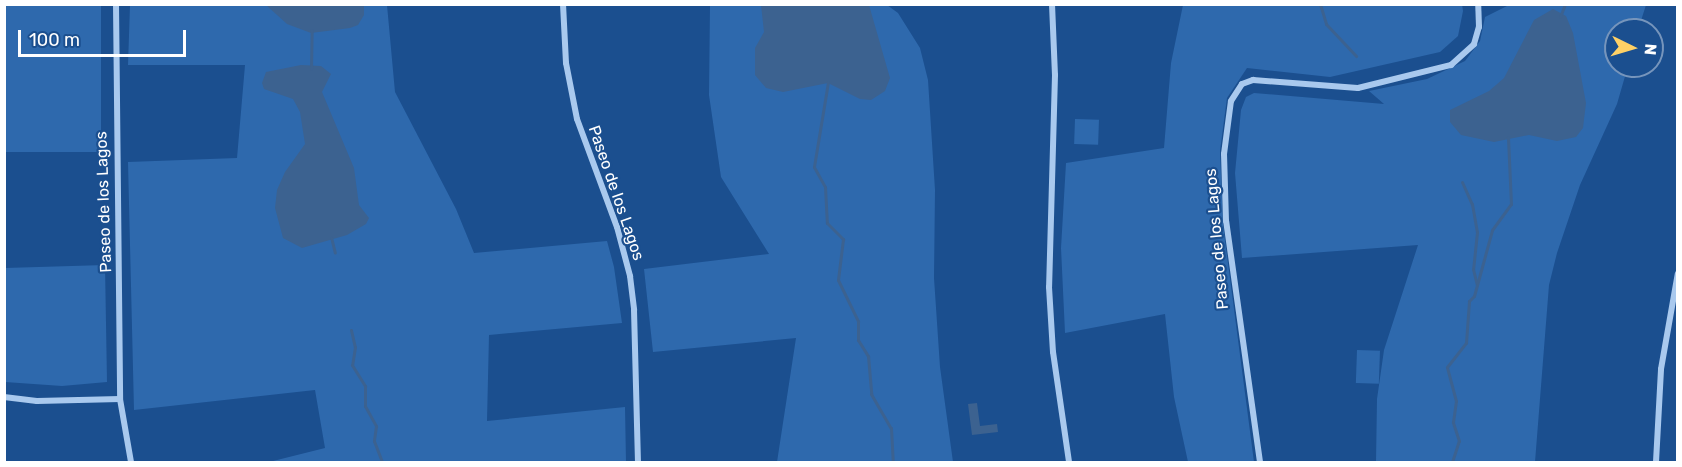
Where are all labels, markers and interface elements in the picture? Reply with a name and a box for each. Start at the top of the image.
scale bar [21,18,189,56]
north arrow [1604,18,1664,78]
text: 100 m [29,29,80,51]
text: N [1640,43,1660,56]
street label: Paseo de los Lagos [584,123,648,263]
street label: Paseo de los Lagos [92,131,116,273]
street label: Paseo de los Lagos [1201,168,1233,310]

